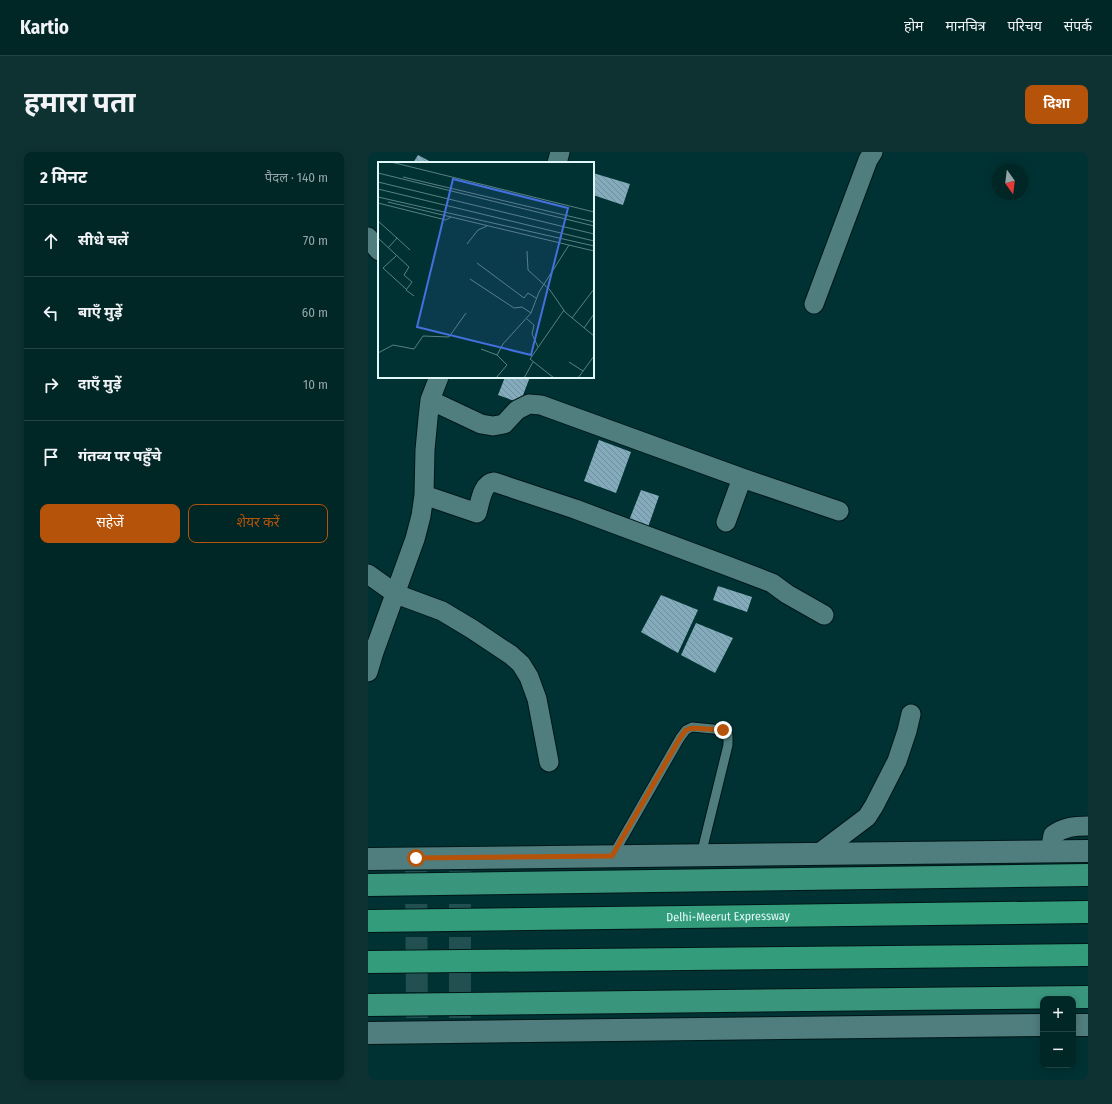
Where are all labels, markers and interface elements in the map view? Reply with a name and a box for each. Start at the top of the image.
text: Kartio [20,16,69,39]
text: होम [904,18,923,35]
text: मानचित्र [945,18,986,35]
text: परिचय [1008,18,1042,35]
text: संपर्क [1064,18,1092,35]
button: दिशा [1025,85,1088,124]
text: हमारा पता [24,86,136,119]
inset map [378,162,594,378]
north arrow [992,164,1028,200]
text: 2 मिनट [40,167,87,188]
text: पैदल · 140 m [265,170,328,185]
icon: ahead [40,230,62,252]
text: सीधे चलें [78,231,128,249]
text: 70 m [303,233,328,248]
icon: left [40,302,62,324]
text: बाएँ मुड़ें [78,303,122,321]
text: 60 m [302,305,328,320]
icon: right [40,374,62,396]
text: दाएँ मुड़ें [78,375,121,393]
text: 10 m [303,377,328,392]
icon: arrive [40,446,62,468]
text: गंतव्य पर पहुँचे [78,447,161,465]
button: सहेजें [40,504,180,543]
button: शेयर करें [188,504,328,543]
route end [714,721,732,739]
route start [407,849,425,867]
street label: Delhi-Meerut Expressway [666,909,790,924]
map controls [1040,996,1076,1068]
button: + [1040,996,1076,1032]
button: − [1040,1032,1076,1068]

